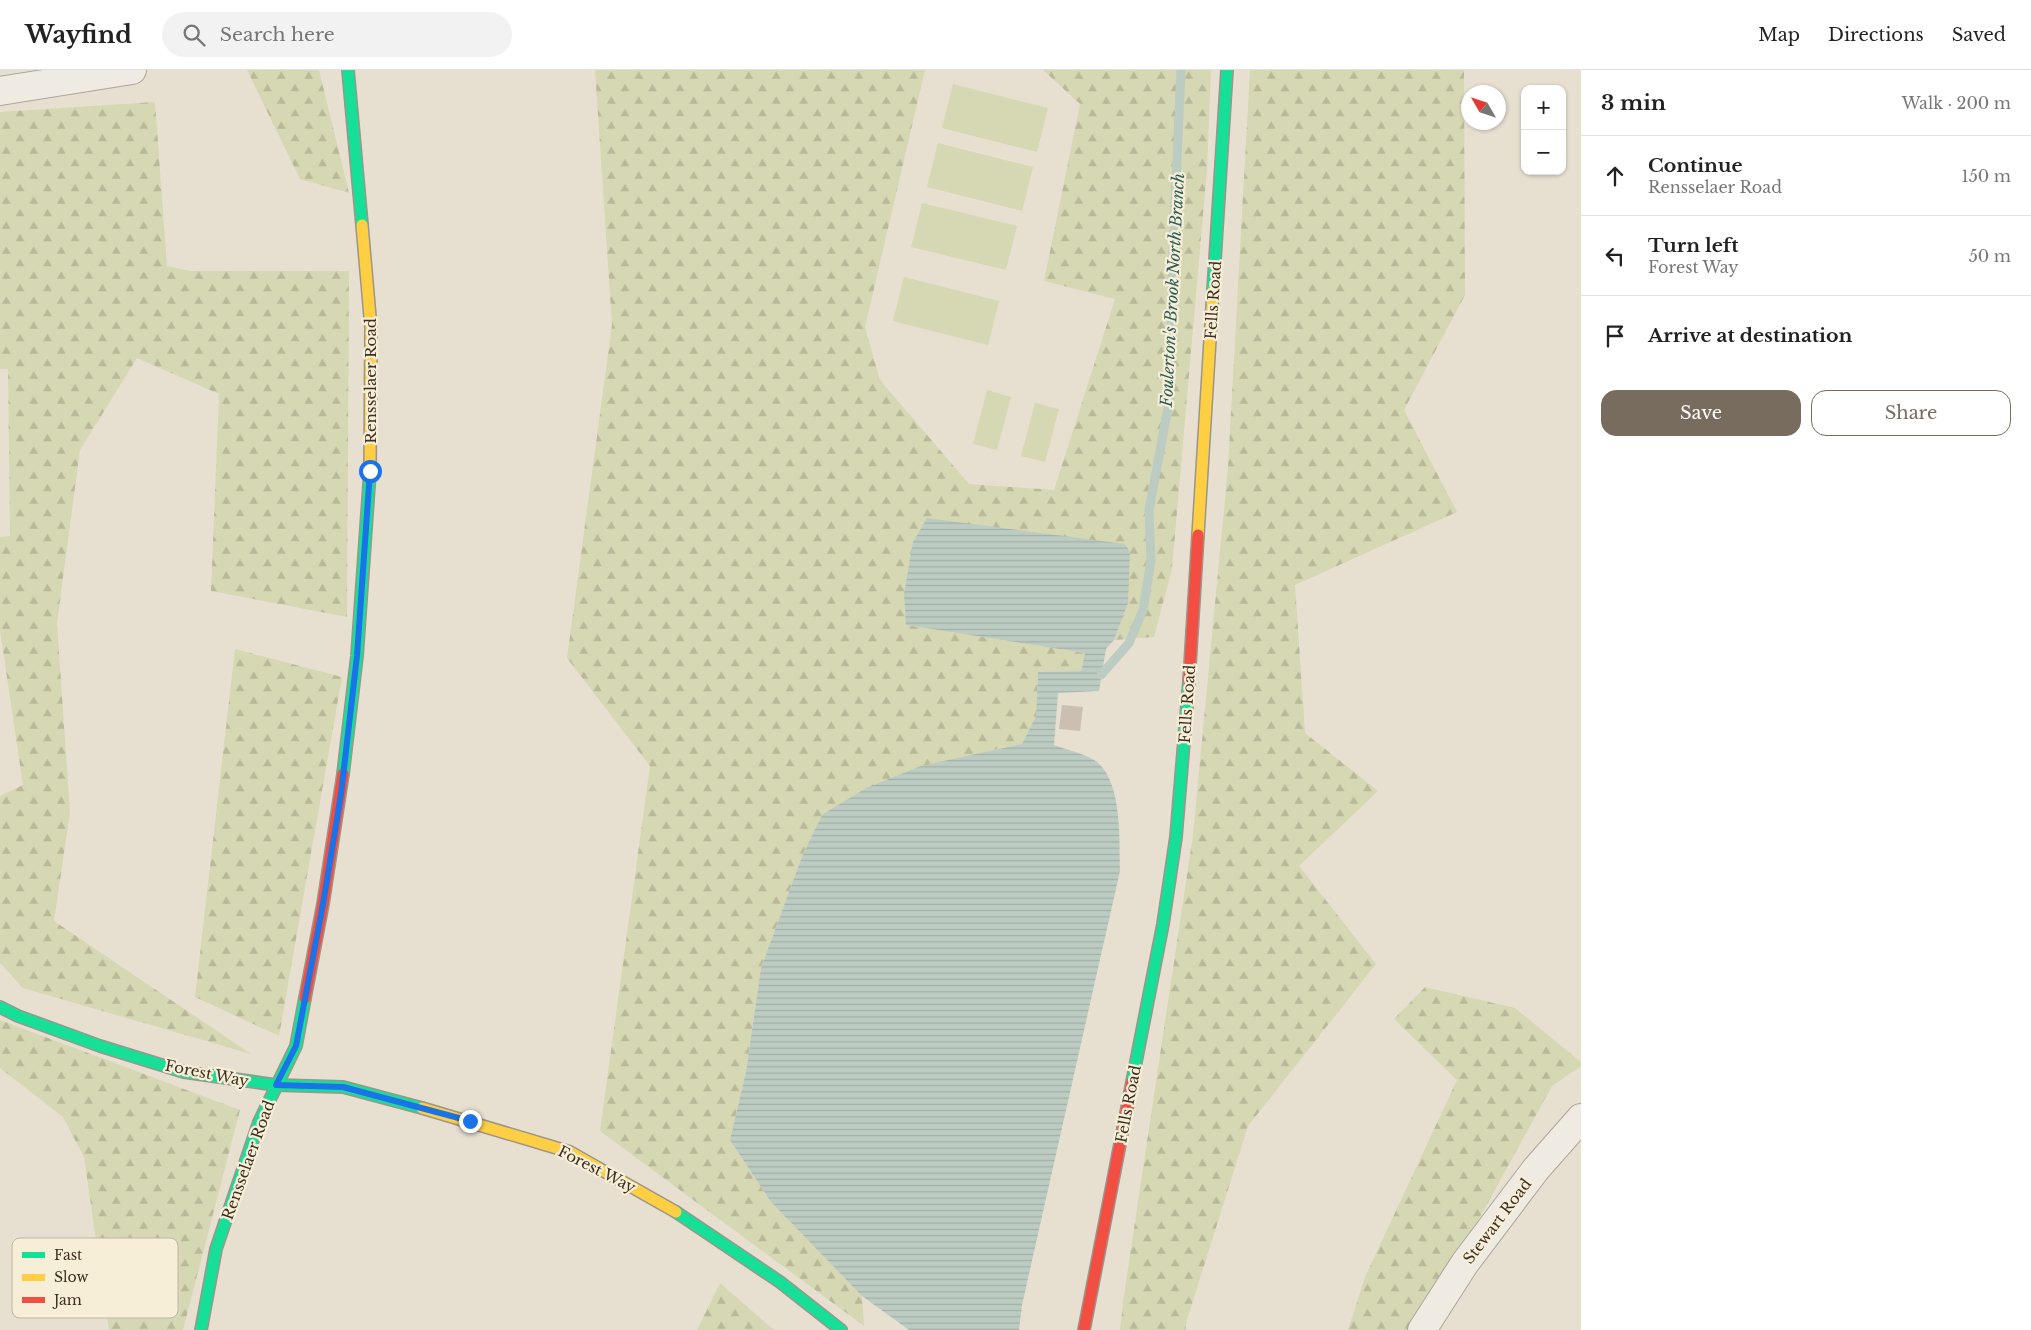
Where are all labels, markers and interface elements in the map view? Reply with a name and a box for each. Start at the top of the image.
search box [162,12,512,57]
text: Wayfind [25,20,132,49]
icon: search [180,21,208,49]
text: Search here [220,23,335,46]
text: Map [1758,24,1800,46]
text: Directions [1828,24,1924,46]
text: Saved [1952,24,2006,46]
north arrow [1461,85,1506,130]
map controls [1521,85,1566,175]
button: + [1521,85,1566,130]
text: 3 min [1601,90,1666,116]
text: Walk · 200 m [1902,93,2011,113]
button: − [1521,130,1566,175]
text: Continue [1648,154,1743,177]
icon: ahead [1601,162,1629,190]
text: 150 m [1962,166,2011,186]
water label: Foulerton's Brook North Branch [1156,173,1188,408]
text: Rensselaer Road [1648,177,1782,197]
text: Turn left [1648,234,1739,257]
icon: left [1601,242,1629,270]
text: 50 m [1969,246,2011,266]
text: Forest Way [1648,257,1739,277]
street label: Fells Road [1201,260,1225,340]
street label: Rensselaer Road [361,318,380,444]
icon: arrive [1601,322,1629,350]
text: Arrive at destination [1648,324,1852,347]
button: Save [1601,390,1801,436]
button: Share [1811,390,2011,436]
route start [359,460,382,483]
street label: Fells Road [1175,664,1199,744]
street label: Forest Way [164,1056,251,1091]
street label: Fells Road [1111,1064,1145,1144]
street label: Rensselaer Road [218,1098,278,1222]
route end [459,1110,482,1133]
street label: Forest Way [555,1141,640,1197]
street label: Stewart Road [1459,1175,1535,1267]
legend [12,1238,178,1318]
text: Fast [54,1246,83,1264]
text: Slow [54,1268,88,1286]
text: Jam [52,1291,82,1309]

